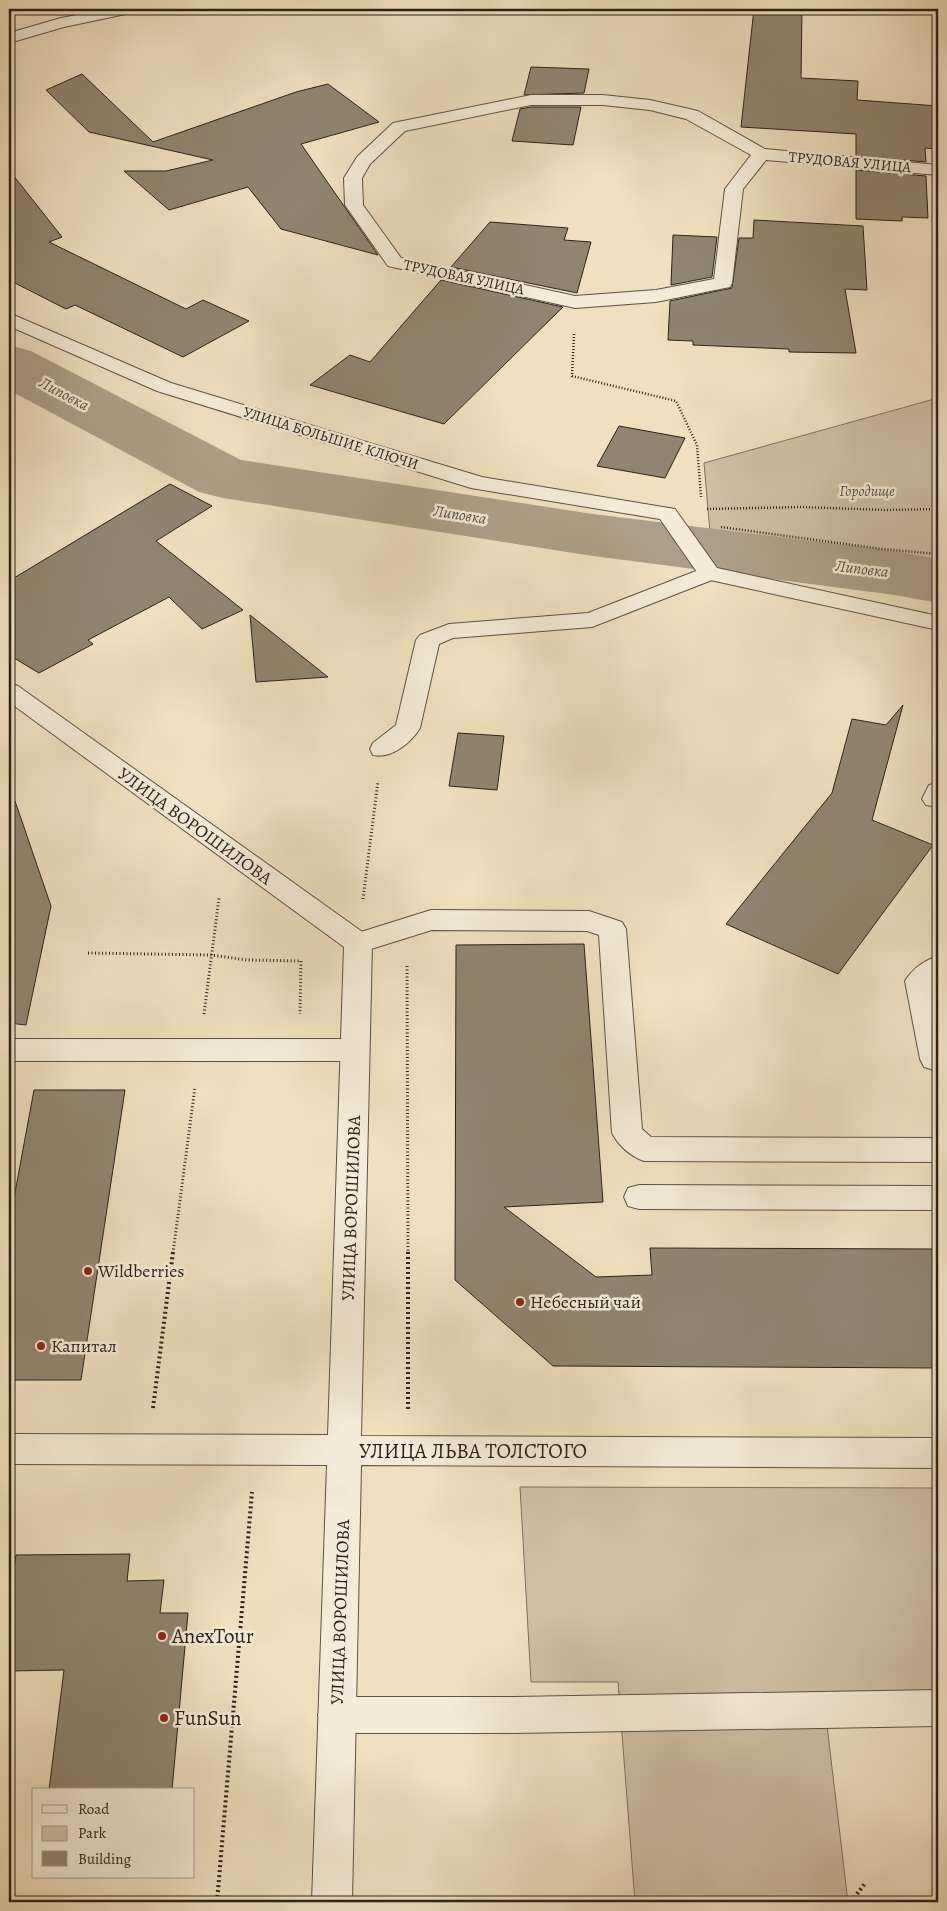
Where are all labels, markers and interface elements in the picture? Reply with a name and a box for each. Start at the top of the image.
street label: ТРУДОВАЯ УЛИЦА [788,147,912,177]
street label: ТРУДОВАЯ УЛИЦА [402,254,526,300]
water label: Липовка [34,371,93,416]
street label: УЛИЦА БОЛЬШИЕ КЛЮЧИ [241,402,421,474]
park label: Городище [839,481,895,501]
water label: Липовка [431,500,488,530]
water label: Липовка [833,555,890,583]
street label: УЛИЦА ВОРОШИЛОВА [113,762,278,891]
street label: УЛИЦА ВОРОШИЛОВА [336,1114,366,1301]
place label: Wildberries [97,1259,185,1283]
marker: Wildberries [82,1265,94,1277]
place label: Небесный чай [530,1290,641,1314]
marker: Небесный чай [514,1296,526,1308]
place label: Капитал [51,1334,117,1358]
marker: Капитал [35,1340,47,1352]
street label: УЛИЦА ЛЬВА ТОЛСТОГО [359,1437,587,1465]
street label: УЛИЦА ВОРОШИЛОВА [325,1518,355,1705]
place label: AnexTour [171,1622,254,1650]
marker: AnexTour [156,1630,168,1642]
place label: FunSun [174,1704,241,1732]
marker: FunSun [158,1712,170,1724]
legend [32,1788,195,1878]
text: Road [78,1799,110,1819]
text: Park [78,1823,107,1843]
text: Building [78,1849,131,1869]

